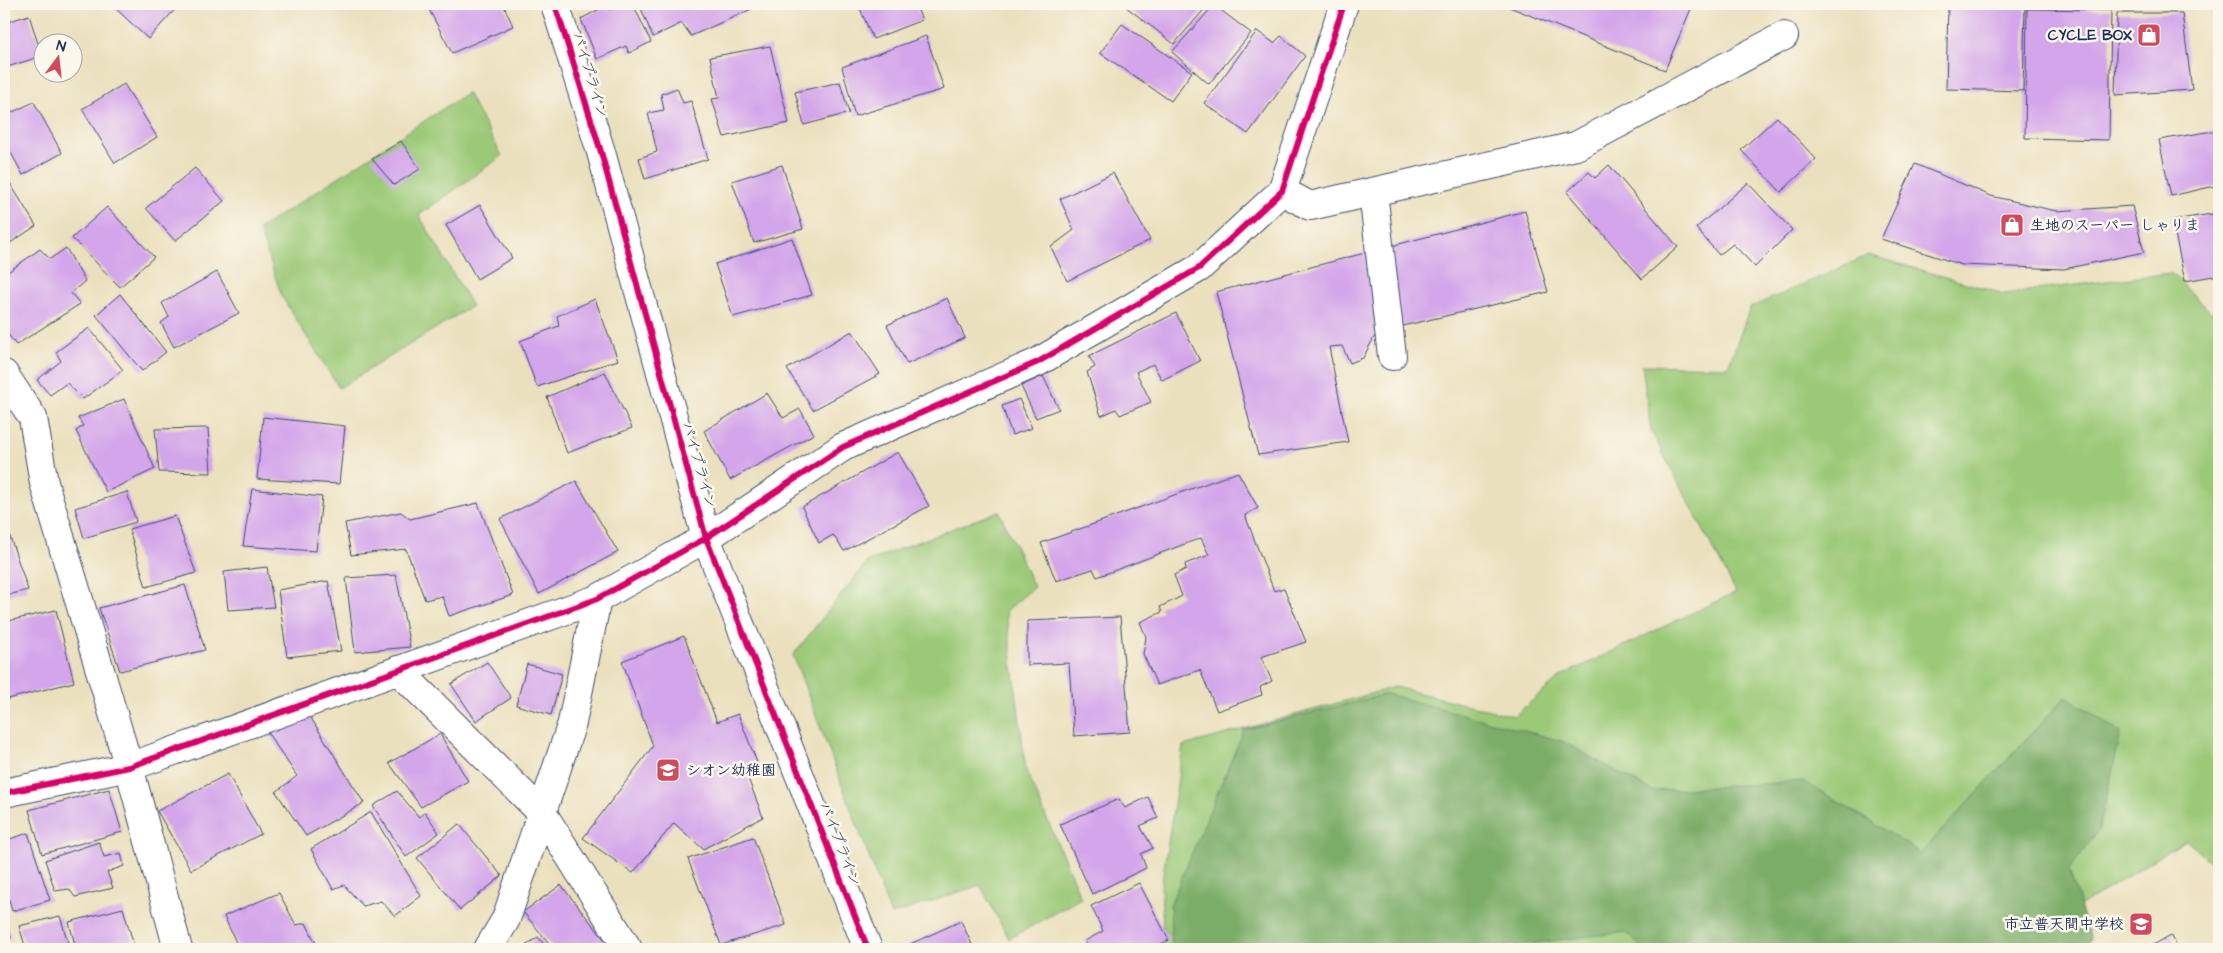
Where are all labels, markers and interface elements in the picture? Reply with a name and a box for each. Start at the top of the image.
shop icon: CYCLE BOX [2136,22,2162,48]
place label: CYCLE BOX [2048,25,2132,46]
street label: パイプライン [567,29,613,121]
north arrow [32,32,82,82]
text: N [54,36,68,57]
shop icon: 生地のスーパー しゃりま [1999,212,2025,238]
place label: 生地のスーパー しゃりま [2030,215,2200,236]
street label: パイプライン [677,419,721,511]
school or university icon: シオン幼稚園 [655,757,681,783]
place label: シオン幼稚園 [686,760,776,781]
street label: パイプライン [814,799,866,889]
school or university icon: 市立普天間中学校 [2128,911,2154,937]
place label: 市立普天間中学校 [2004,914,2124,935]

